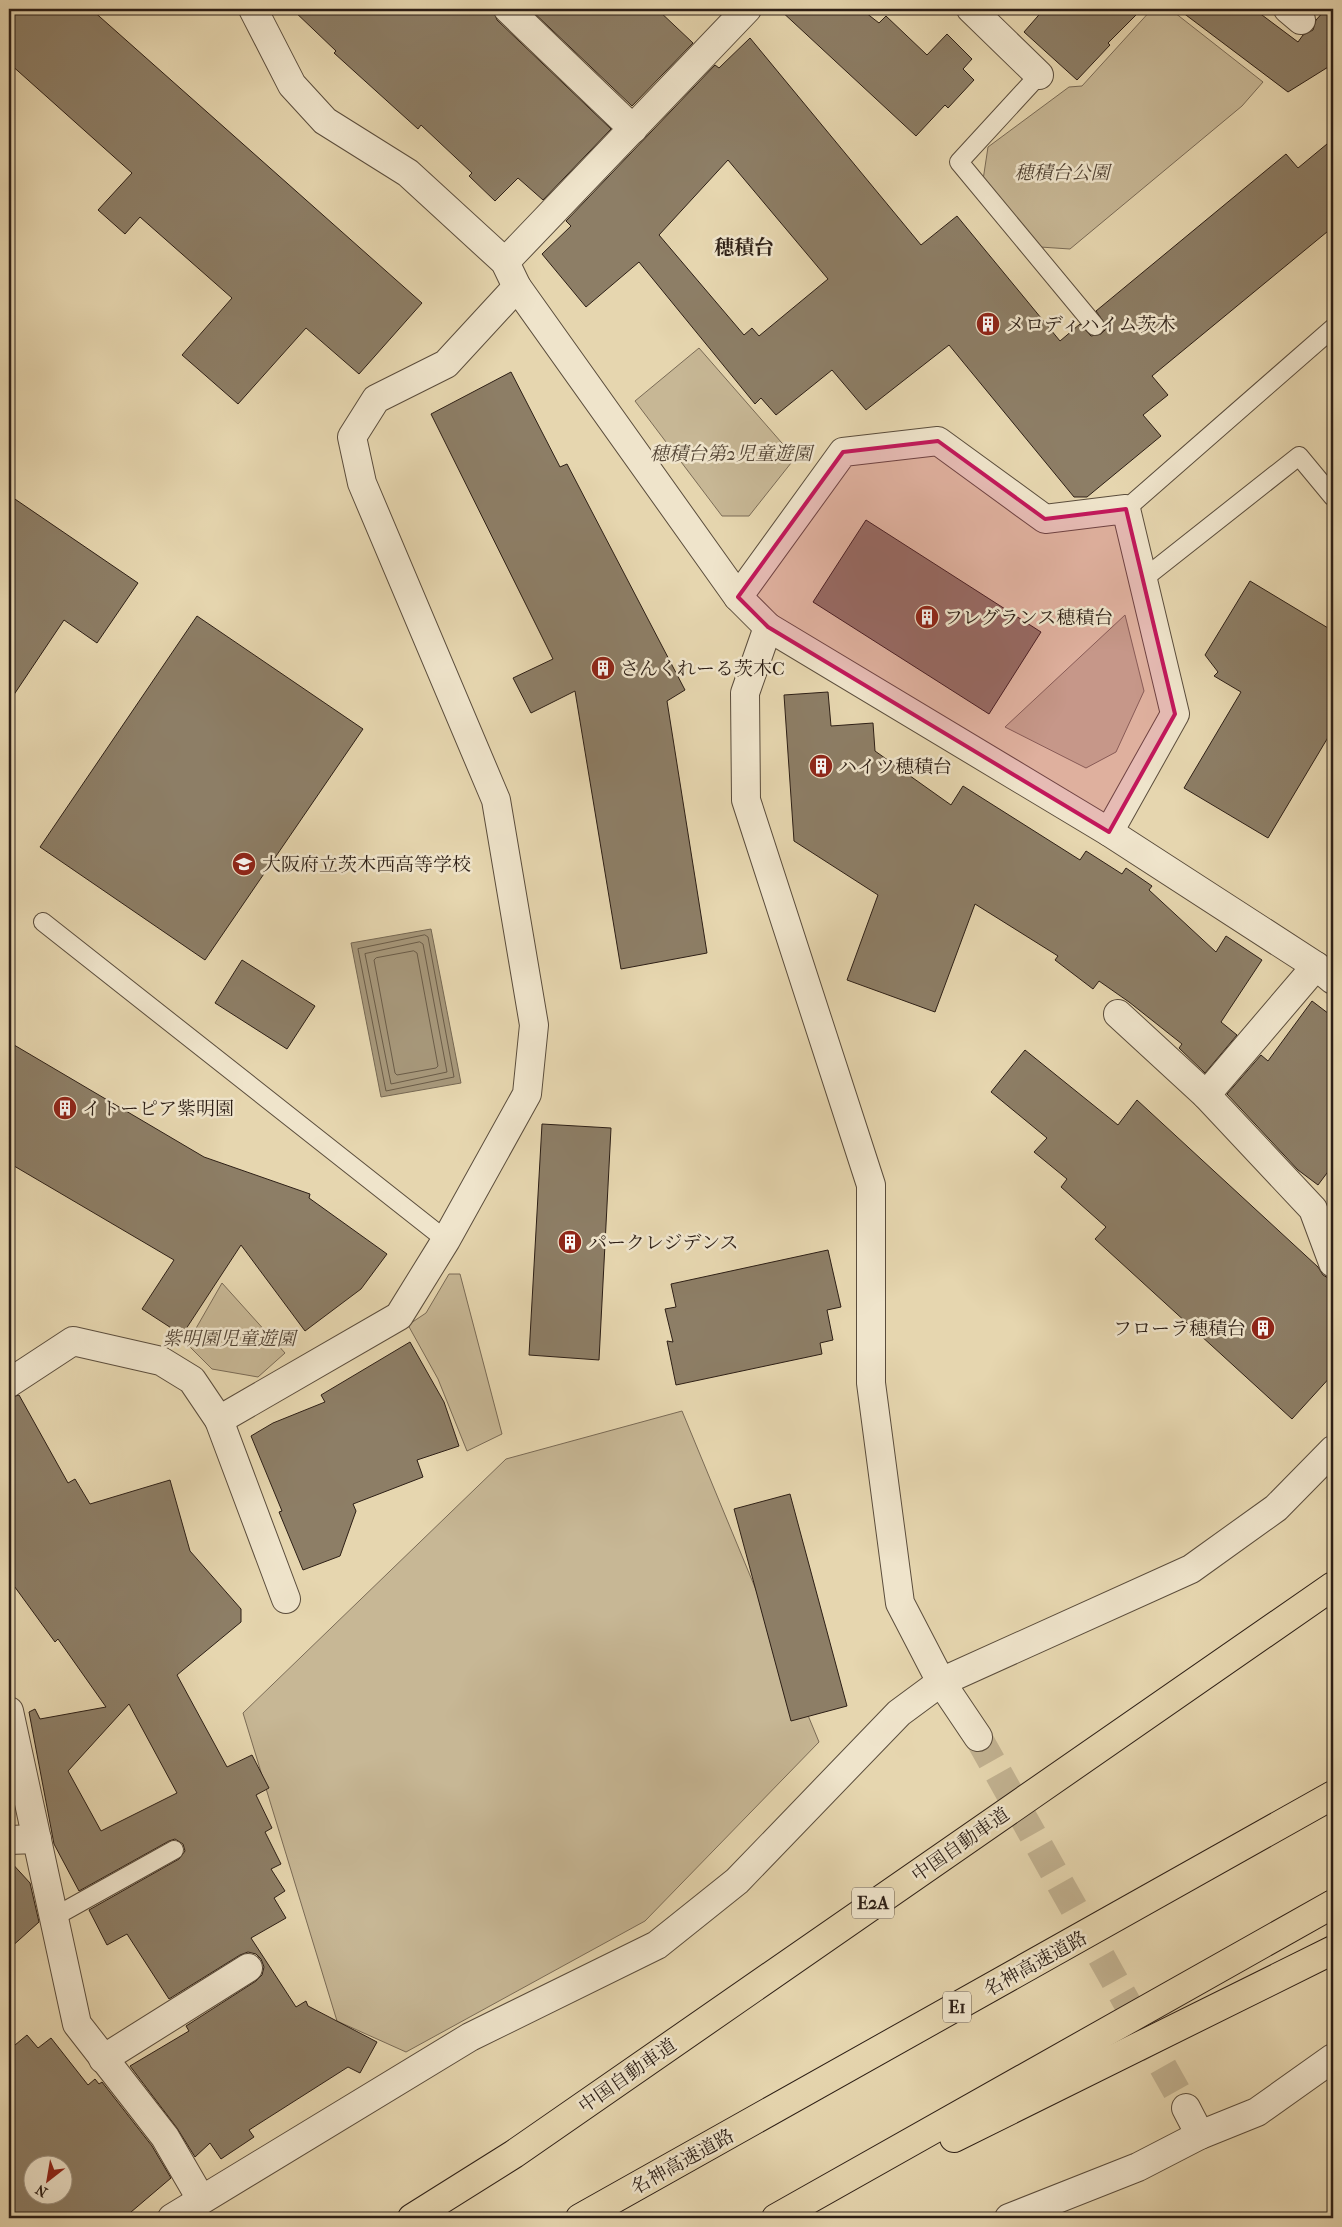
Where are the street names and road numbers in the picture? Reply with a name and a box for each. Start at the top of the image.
street label: 中国自動車道 [908,1803,1014,1887]
road number: E2A [852,1888,894,1919]
street label: 名神高速道路 [980,1927,1091,2001]
road number: E1 [943,1991,971,2022]
street label: 中国自動車道 [575,2034,681,2118]
street label: 名神高速道路 [627,2125,738,2199]

